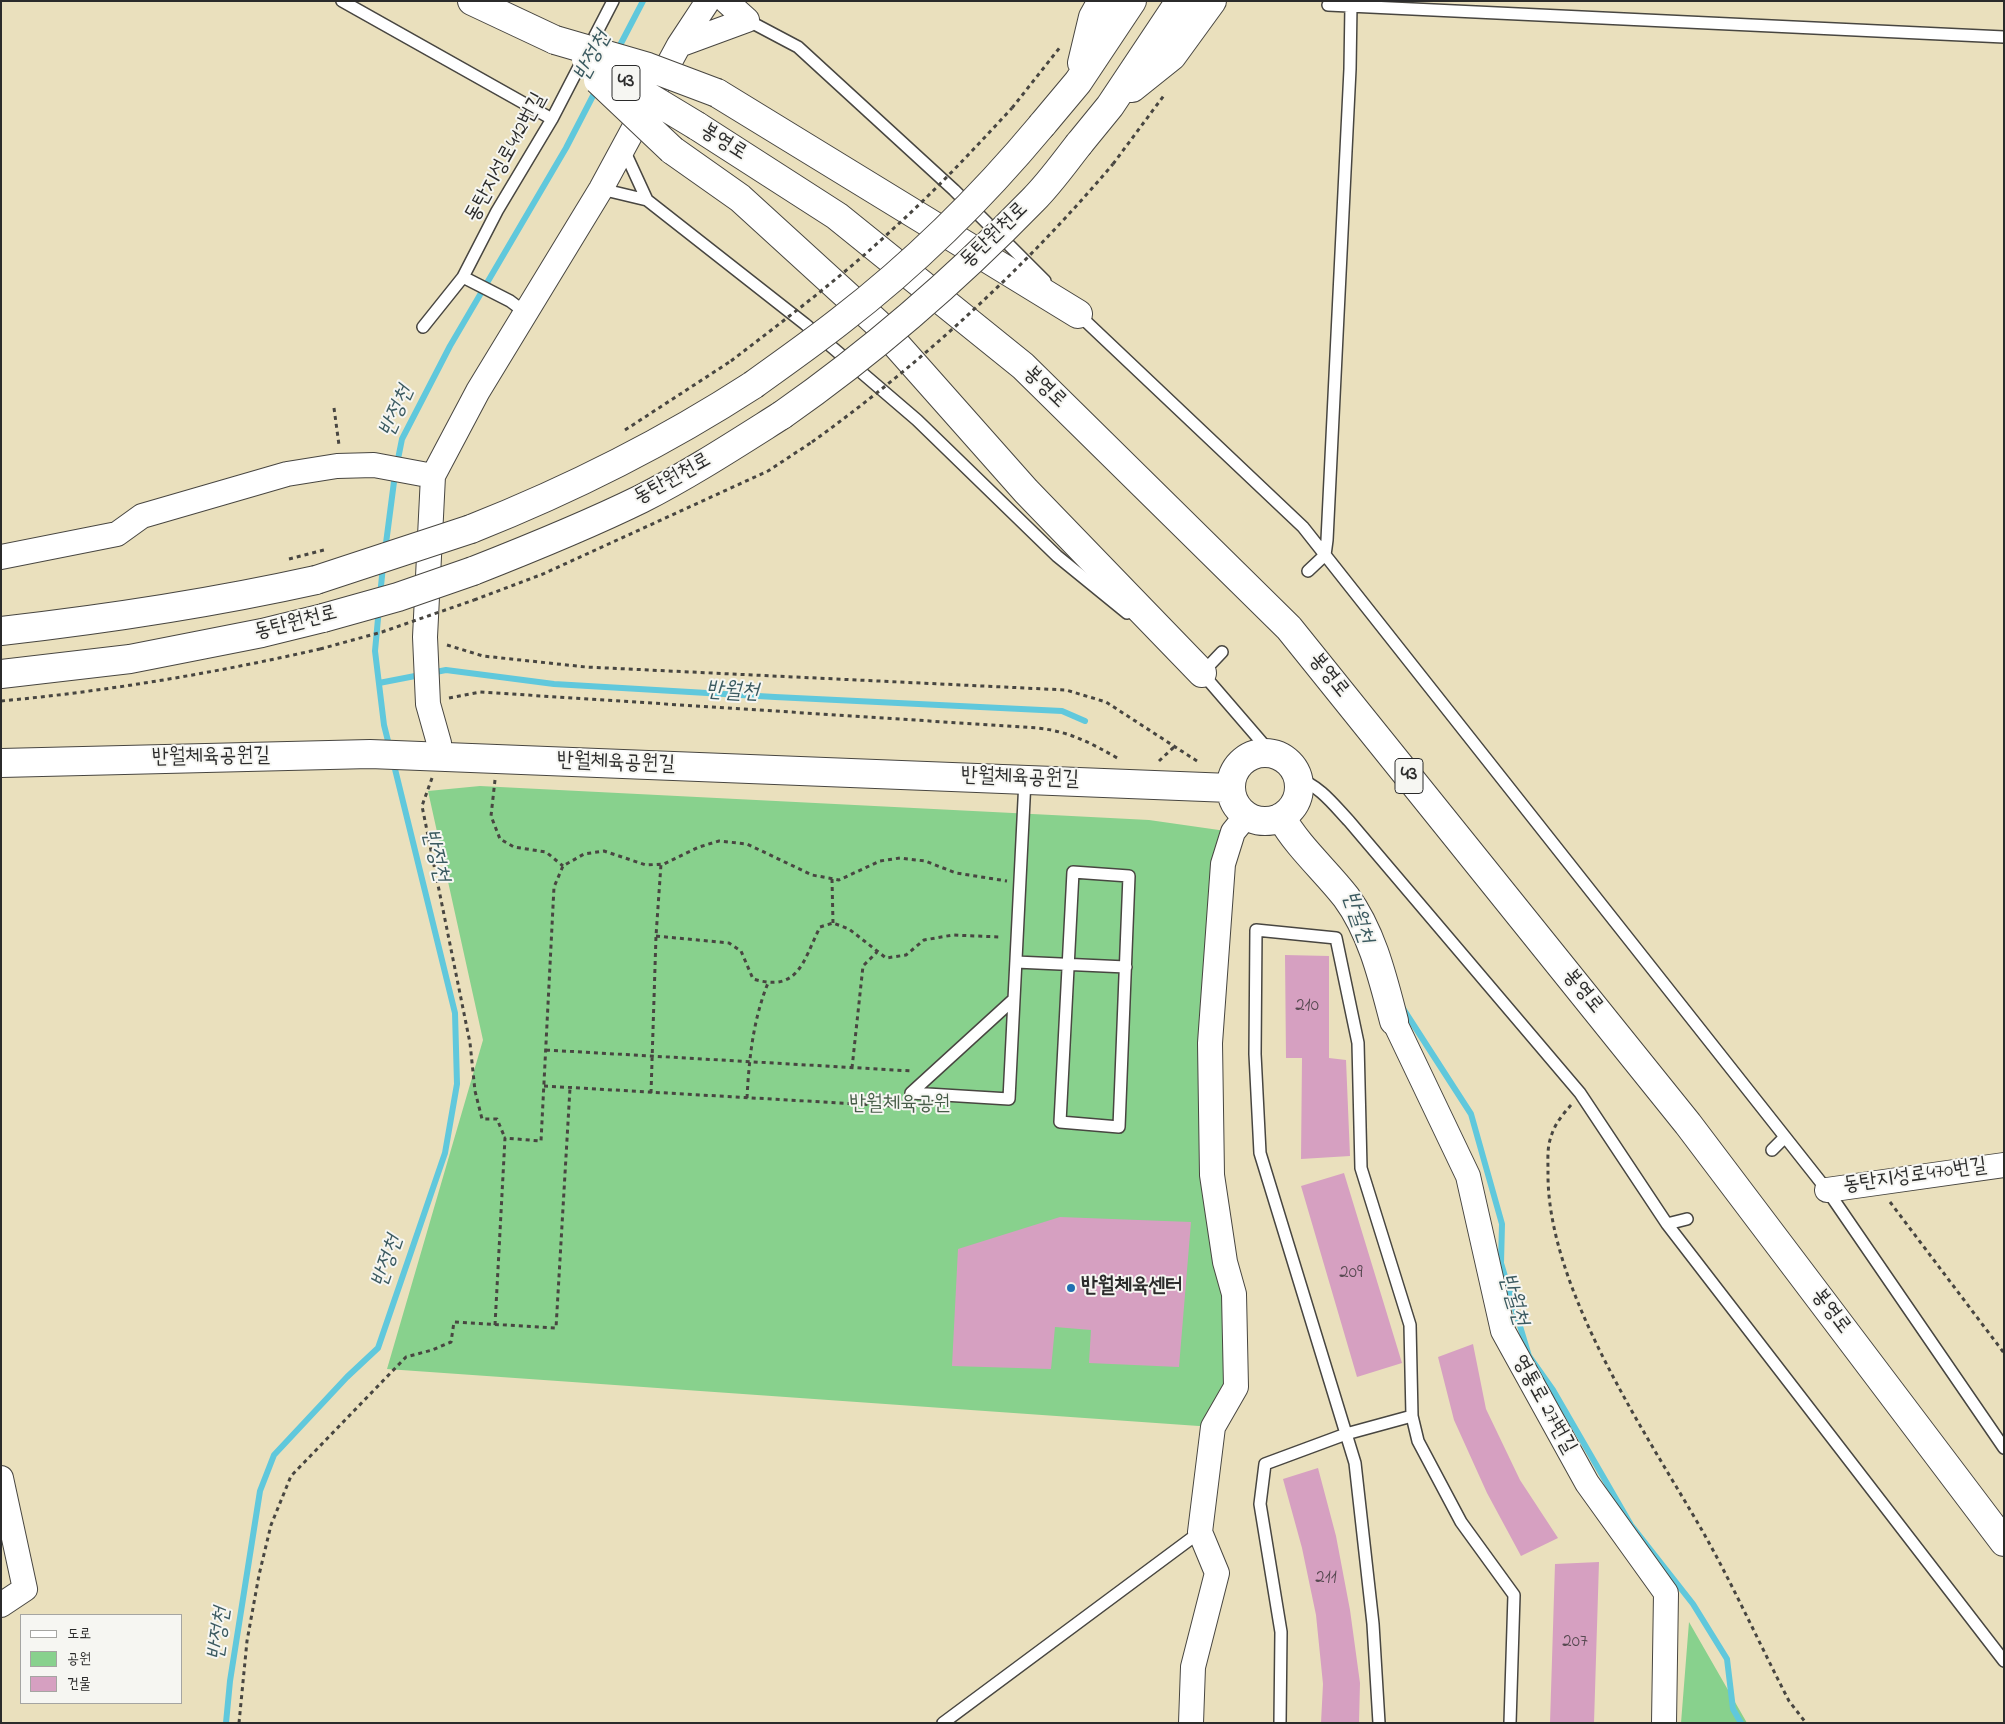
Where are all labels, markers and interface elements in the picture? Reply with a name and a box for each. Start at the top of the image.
water label: 반정천 [570,27,618,87]
road number: 43 [612,66,640,100]
street label: 동탄지성로412번길 [461,89,553,227]
street label: 봉영로 [695,119,751,167]
street label: 동탄원천로 [956,198,1034,274]
street label: 봉영로 [1017,361,1071,415]
water label: 반정천 [375,382,421,442]
street label: 동탄원천로 [630,448,716,512]
street label: 동탄원천로 [252,602,340,646]
street label: 봉영로 [1302,648,1354,704]
water label: 반월천 [705,678,759,708]
street label: 반월체육공원길 [152,744,270,772]
street label: 반월체육공원길 [556,749,676,779]
road number: 43 [1395,758,1423,794]
street label: 반월체육공원길 [960,764,1080,794]
water label: 반정천 [415,827,453,885]
water label: 반월천 [1335,889,1377,947]
street label: 봉영로 [1556,964,1608,1020]
house number: 210 [1295,996,1319,1018]
park label: 반월체육공원 [849,1093,951,1119]
street label: 동탄지성로470번길 [1842,1154,1988,1200]
water label: 반정천 [368,1233,410,1291]
house number: 209 [1339,1263,1363,1285]
water label: 반월천 [1492,1271,1532,1329]
place label: 반월체육센터 [1081,1275,1182,1301]
marker: 반월체육센터 [1065,1282,1077,1294]
street label: 봉영로 [1805,1284,1855,1340]
street label: 영통로 27번길 [1506,1351,1580,1459]
house number: 211 [1315,1568,1337,1590]
water label: 반정천 [204,1606,238,1662]
legend [20,1614,182,1704]
text: 도로 [67,1623,91,1645]
house number: 207 [1562,1632,1588,1654]
text: 공원 [67,1648,91,1670]
text: 건물 [67,1673,91,1695]

